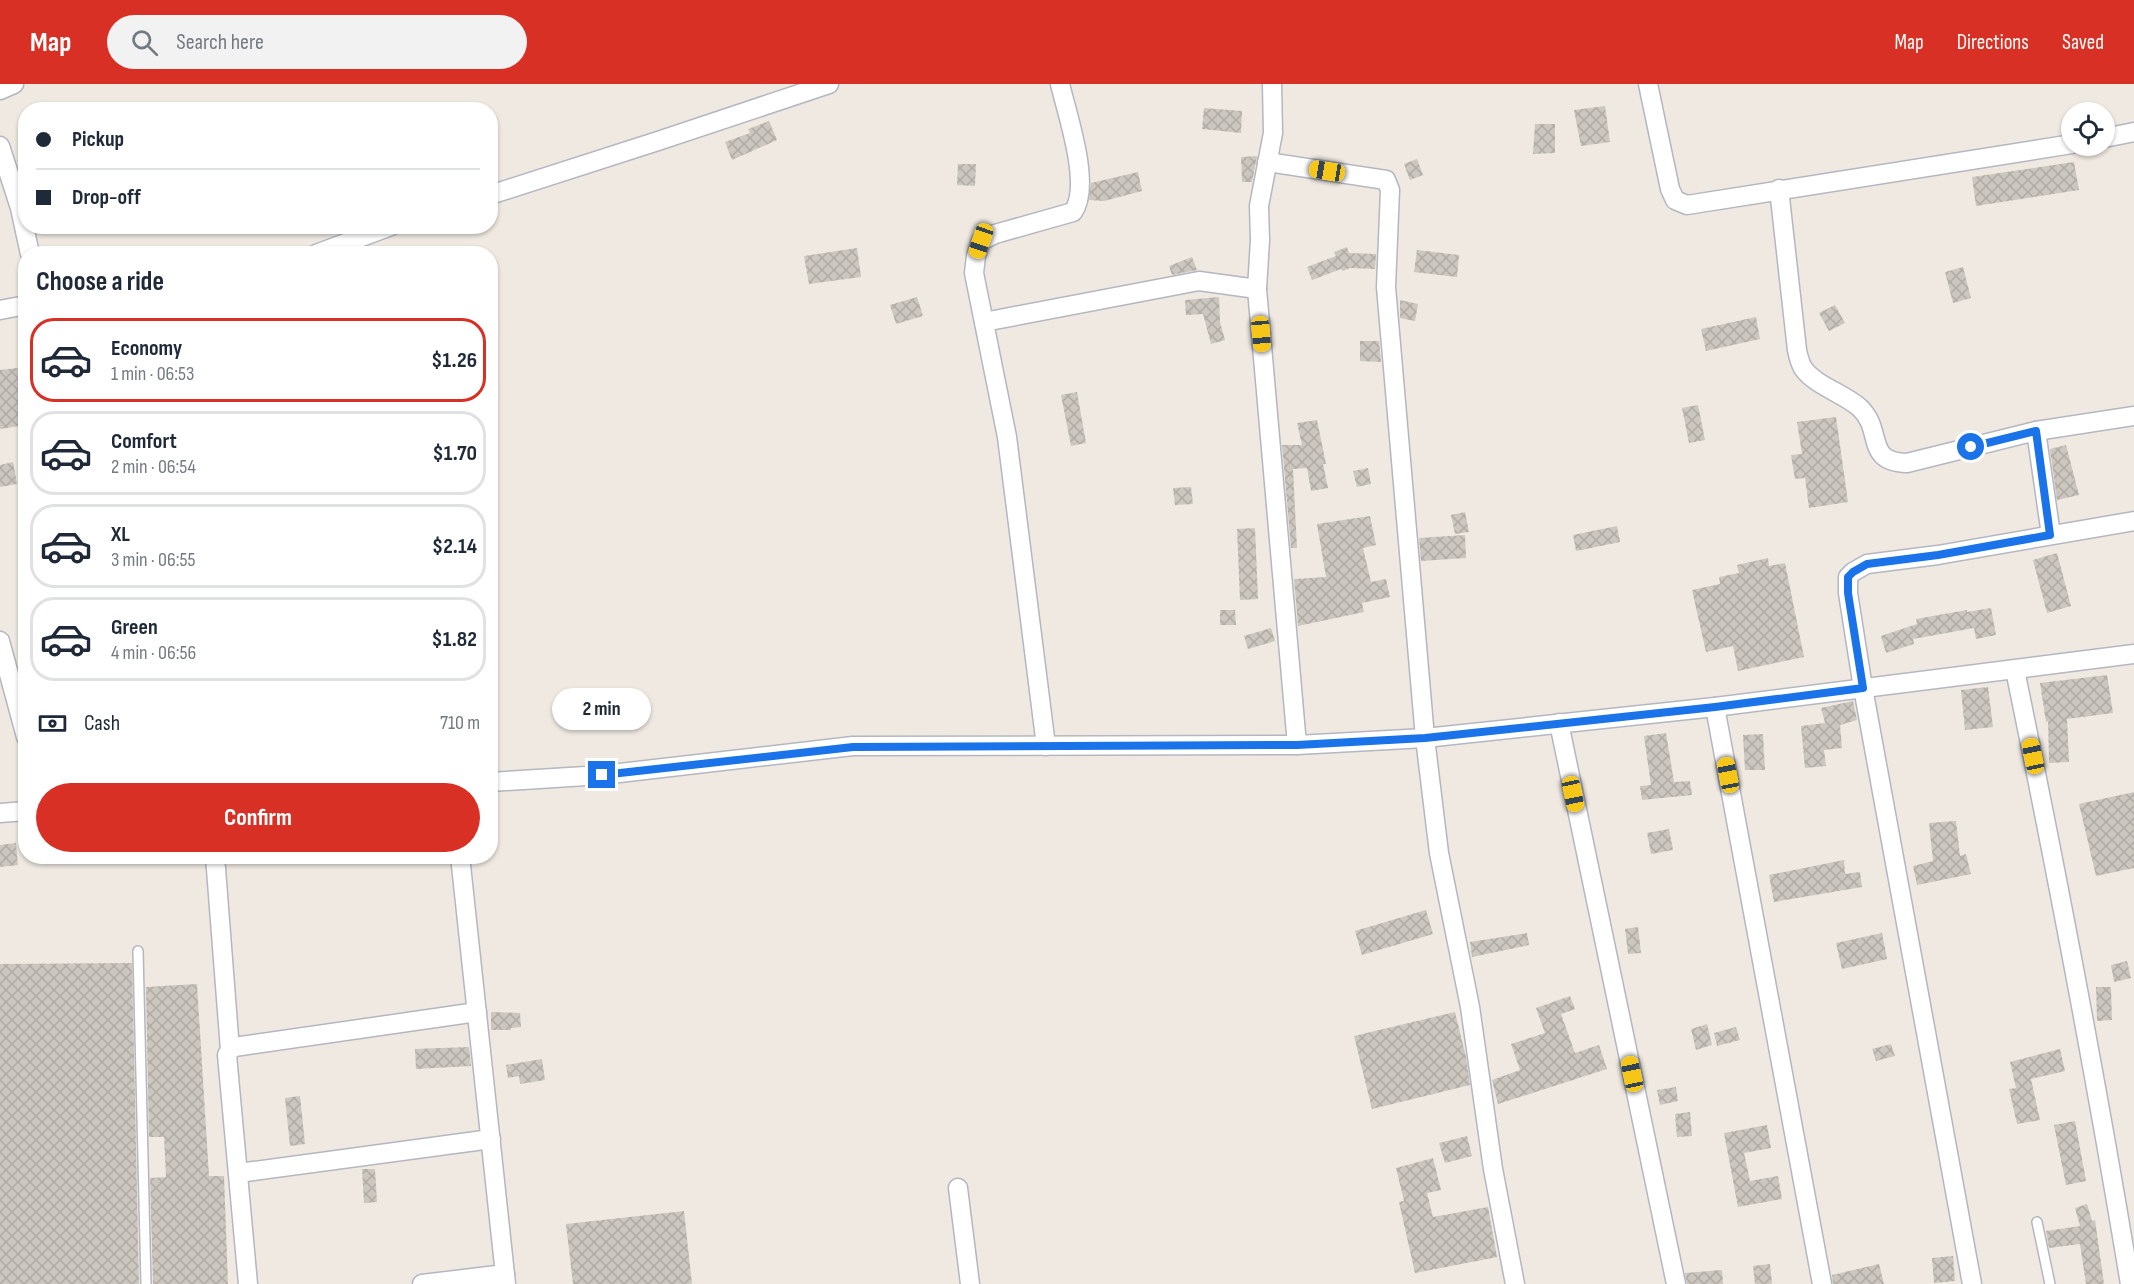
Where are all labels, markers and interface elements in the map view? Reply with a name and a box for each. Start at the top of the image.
search box [107,15,527,69]
text: Map [30,26,71,59]
icon: search [128,26,161,59]
text: Search here [176,29,264,56]
text: Map [1894,30,1924,55]
text: Directions [1957,30,2029,55]
text: Saved [2062,30,2104,55]
map controls [2061,102,2115,156]
button: locate [2061,102,2115,156]
text: Pickup [72,126,124,153]
car [1308,159,1346,183]
text: Drop-off [72,184,141,211]
car [967,221,995,261]
text: Choose a ride [36,266,164,298]
car [1250,315,1272,353]
icon: car [39,333,93,387]
text: Economy [111,335,182,362]
text: $1.26 [431,347,477,374]
text: 1 min · 06:53 [111,362,195,386]
icon: car [39,426,93,480]
text: Comfort [111,428,177,455]
route start [1957,433,1984,460]
text: $1.70 [432,440,477,467]
text: 2 min · 06:54 [111,455,196,479]
icon: car [39,519,93,573]
text: XL [111,521,130,548]
text: $2.14 [432,533,477,560]
text: 3 min · 06:55 [111,548,196,572]
icon: car [39,612,93,666]
text: Green [111,614,158,641]
text: $1.82 [431,626,477,653]
text: 4 min · 06:56 [111,641,196,665]
callout: 2 min [552,688,652,730]
text: 2 min [582,697,621,721]
icon: cash [36,707,69,740]
text: Cash [84,710,120,737]
text: 710 m [440,711,480,735]
car [2020,737,2046,775]
car [1716,756,1740,794]
route end [588,761,615,788]
car [1560,775,1586,813]
button: Confirm [36,783,480,852]
car [1619,1055,1645,1093]

